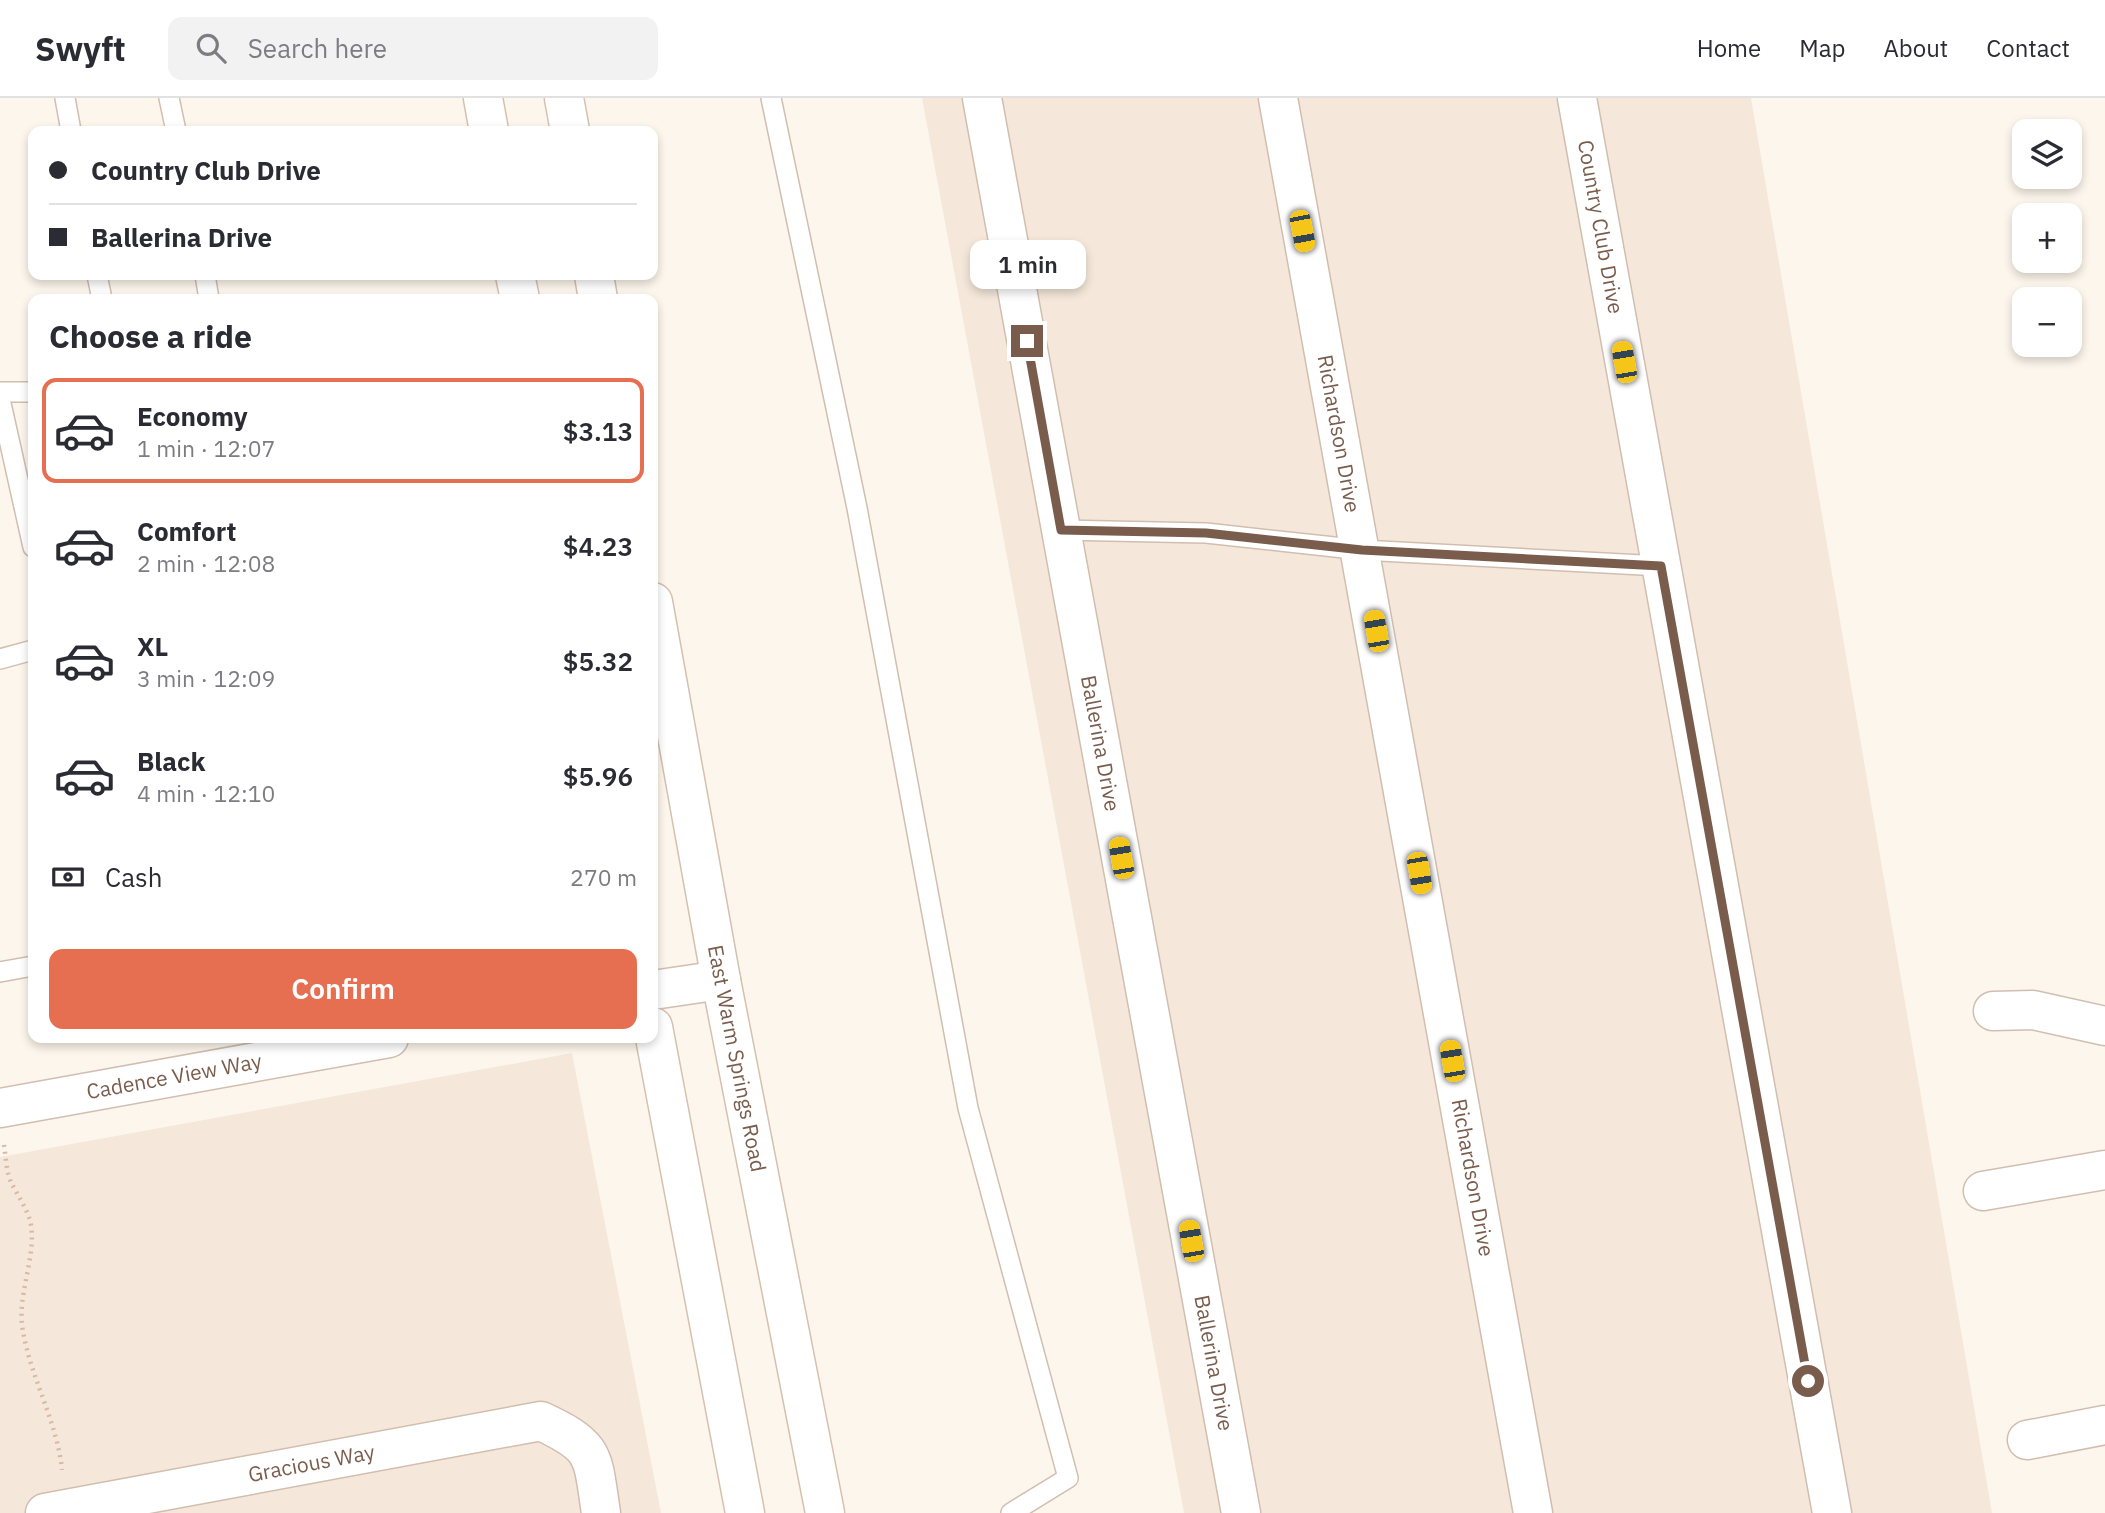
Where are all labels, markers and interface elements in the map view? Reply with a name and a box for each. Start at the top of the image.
search box [168,17,658,80]
text: Swyft [35,27,126,70]
icon: search [192,29,230,67]
text: Search here [248,31,387,65]
text: Home [1697,32,1761,64]
text: Map [1799,32,1845,64]
text: About [1883,32,1948,64]
text: Contact [1986,32,2070,64]
map controls [2012,119,2082,357]
button: layers [2012,119,2082,189]
street label: Country Club Drive [1572,138,1631,316]
text: Country Club Drive [91,153,321,187]
button: + [2012,203,2082,273]
car [1288,208,1317,254]
text: Ballerina Drive [91,220,272,254]
callout: 1 min [969,240,1085,288]
text: 1 min [998,249,1058,279]
button: − [2012,287,2082,357]
text: Choose a ride [49,315,252,357]
route end [1011,325,1043,357]
car [1611,339,1638,385]
street label: Richardson Drive [1312,352,1367,515]
icon: car [53,399,116,462]
text: Economy [137,399,248,433]
text: $3.13 [563,414,633,448]
text: 1 min · 12:07 [137,433,275,463]
icon: car [53,514,116,577]
text: Comfort [137,514,236,548]
text: $4.23 [563,529,633,563]
text: 2 min · 12:08 [137,548,275,578]
car [1363,608,1390,654]
icon: car [53,629,116,692]
text: XL [137,629,168,663]
text: $5.32 [563,644,633,678]
text: 3 min · 12:09 [137,663,275,693]
street label: Ballerina Drive [1075,673,1127,813]
icon: car [53,744,116,807]
text: Black [137,744,205,778]
text: $5.96 [563,759,633,793]
text: 4 min · 12:10 [137,778,275,808]
car [1108,835,1135,881]
car [1406,850,1433,896]
icon: cash [49,858,87,896]
text: Cash [105,860,162,894]
text: 270 m [570,862,637,892]
street label: East Warm Springs Road [702,943,773,1174]
button: Confirm [49,949,637,1029]
car [1439,1038,1466,1084]
street label: Cadence View Way [84,1046,264,1105]
street label: Richardson Drive [1446,1096,1501,1259]
car [1178,1218,1205,1264]
street label: Ballerina Drive [1188,1293,1241,1433]
route start [1792,1365,1824,1397]
street label: Gracious Way [246,1437,377,1488]

